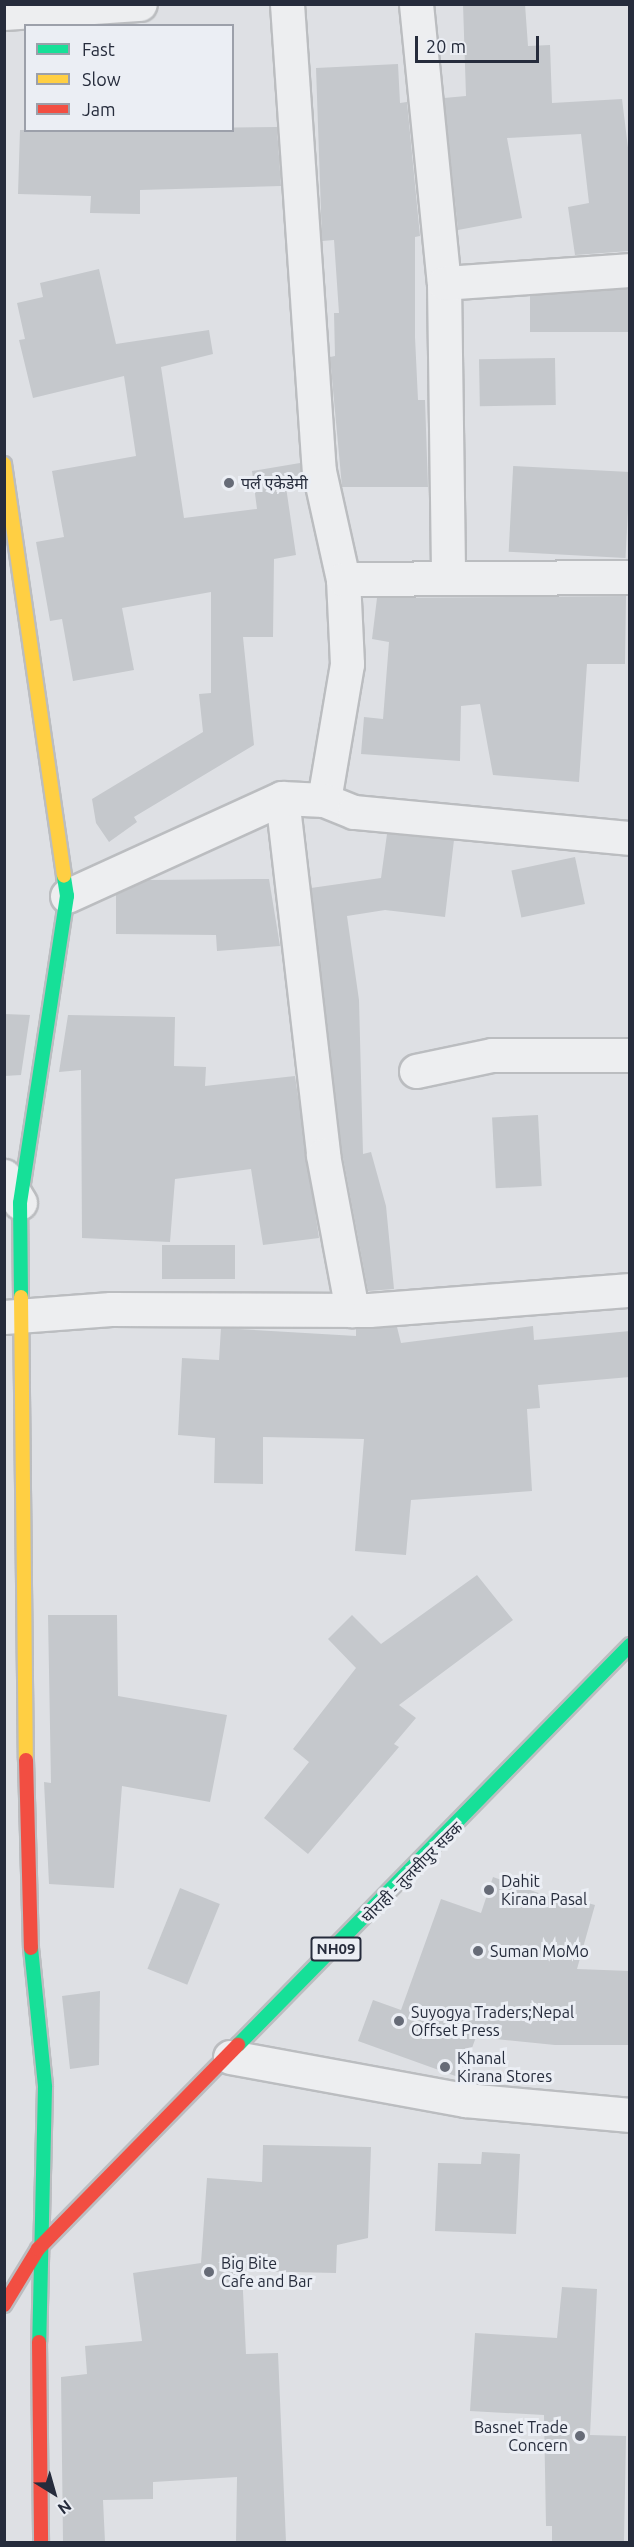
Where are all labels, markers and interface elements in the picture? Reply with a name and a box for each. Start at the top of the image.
legend [24,24,234,132]
scale bar [418,24,542,62]
text: 20 m [426,36,466,56]
text: Fast [82,39,115,59]
text: Slow [82,69,121,89]
text: Jam [82,99,116,119]
place label: पर्ल एकेडेमी [241,473,308,493]
marker: पर्ल एकेडेमी [222,476,236,490]
street label: घोराही - तुलसीपुर सडक [358,1818,466,1926]
place label: Dahit Kirana Pasal [501,1871,587,1909]
marker: Dahit Kirana Pasal [482,1883,496,1897]
road number: NH09 [310,1937,362,1961]
place label: Suman MoMo [490,1941,589,1961]
marker: Suman MoMo [471,1944,485,1958]
place label: Suyogya Traders;Nepal Offset Press [411,2002,574,2040]
marker: Suyogya Traders;Nepal Offset Press [392,2014,406,2028]
place label: Khanal Kirana Stores [457,2048,552,2086]
marker: Khanal Kirana Stores [438,2060,452,2074]
place label: Big Bite Cafe and Bar [221,2253,312,2291]
marker: Big Bite Cafe and Bar [202,2265,216,2279]
place label: Basnet Trade Concern [474,2417,568,2455]
marker: Basnet Trade Concern [573,2429,587,2443]
north arrow [24,2463,84,2523]
text: N [55,2497,75,2518]

